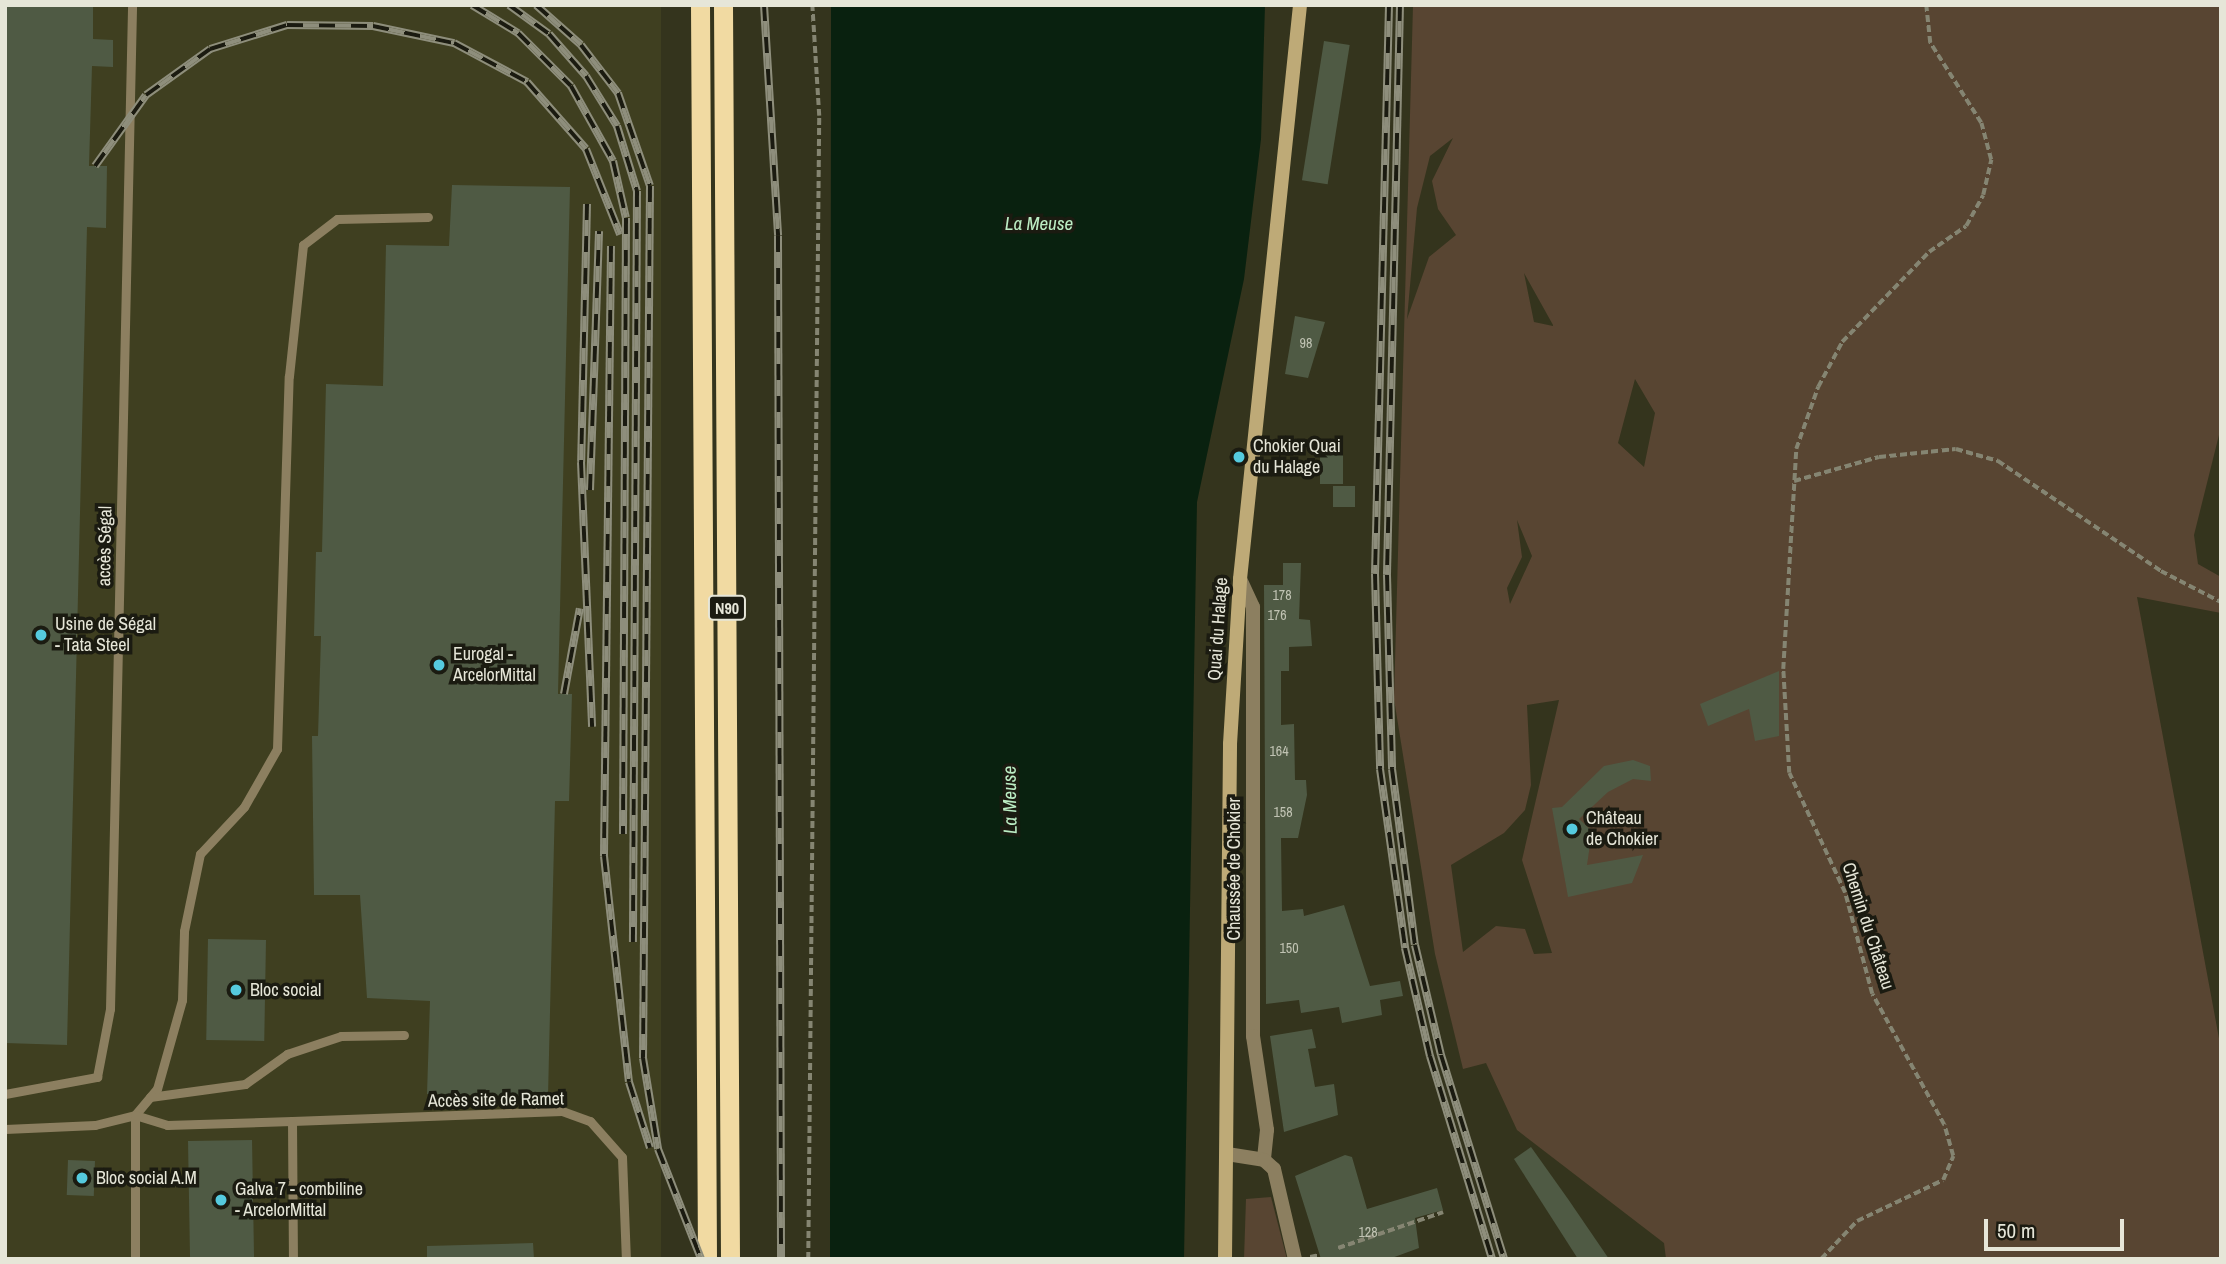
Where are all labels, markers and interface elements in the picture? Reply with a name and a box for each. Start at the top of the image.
water label: La Meuse [1005,213,1073,235]
house number: 98 [1300,335,1312,351]
place label: Chokier Quai du Halage [1253,436,1341,478]
marker: Chokier Quai du Halage [1231,449,1247,465]
street label: accès Ségal [94,506,116,586]
street label: Quai du Halage [1204,577,1232,681]
house number: 178 [1272,587,1292,603]
road number: N90 [708,596,746,621]
house number: 176 [1267,607,1287,623]
place label: Usine de Ségal - Tata Steel [55,614,156,656]
marker: Usine de Ségal - Tata Steel [33,627,49,643]
place label: Eurogal - ArcelorMittal [453,644,536,686]
marker: Eurogal - ArcelorMittal [431,657,447,673]
house number: 164 [1269,743,1289,759]
water label: La Meuse [998,766,1022,834]
street label: Chaussée de Chokier [1223,798,1245,940]
house number: 158 [1273,804,1293,820]
place label: Château de Chokier [1586,808,1658,850]
marker: Château de Chokier [1564,821,1580,837]
street label: Chemin du Château [1837,860,1899,992]
house number: 150 [1279,940,1299,956]
place label: Bloc social [250,979,321,1001]
marker: Bloc social [228,982,244,998]
street label: Accès site de Ramet [428,1088,564,1112]
place label: Bloc social A.M [96,1167,198,1189]
marker: Bloc social A.M [74,1170,90,1186]
place label: Galva 7 - combiline - ArcelorMittal [235,1179,363,1222]
marker: Galva 7 - combiline - ArcelorMittal [213,1192,229,1208]
scale bar [1988,1204,2128,1248]
text: 50 m [1997,1216,2035,1245]
house number: 128 [1358,1224,1378,1240]

